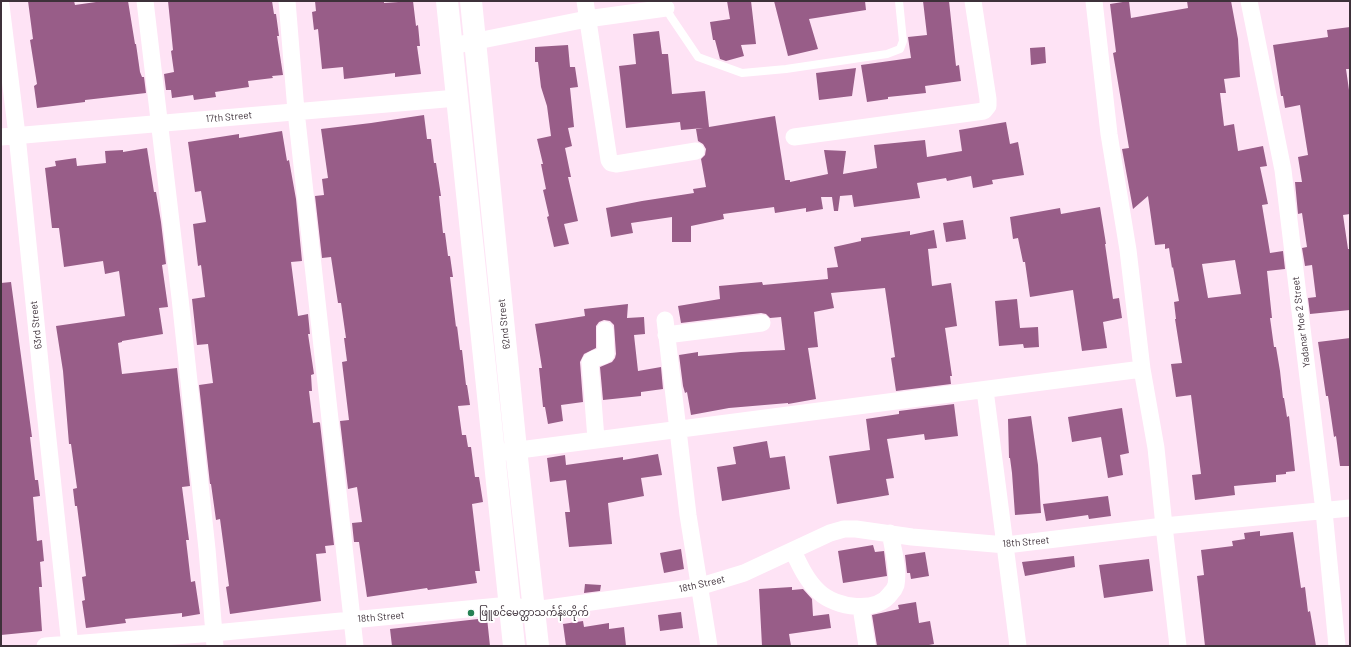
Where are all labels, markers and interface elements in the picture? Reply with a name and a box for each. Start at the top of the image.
street label: 17th Street [205,109,253,125]
street label: Yadanar Moe 2 Street [1289,276,1313,368]
street label: 62nd Street [495,298,513,350]
street label: 63rd Street [27,300,45,350]
street label: 18th Street [1002,534,1050,550]
street label: 18th Street [678,573,726,595]
place label: ဖြူစင်မေတ္တာသင်္ကန်းတိုက် [479,607,589,619]
marker: ဖြူစင်မေတ္တာသင်္ကန်းတိုက် [466,608,476,618]
street label: 18th Street [357,609,405,625]

